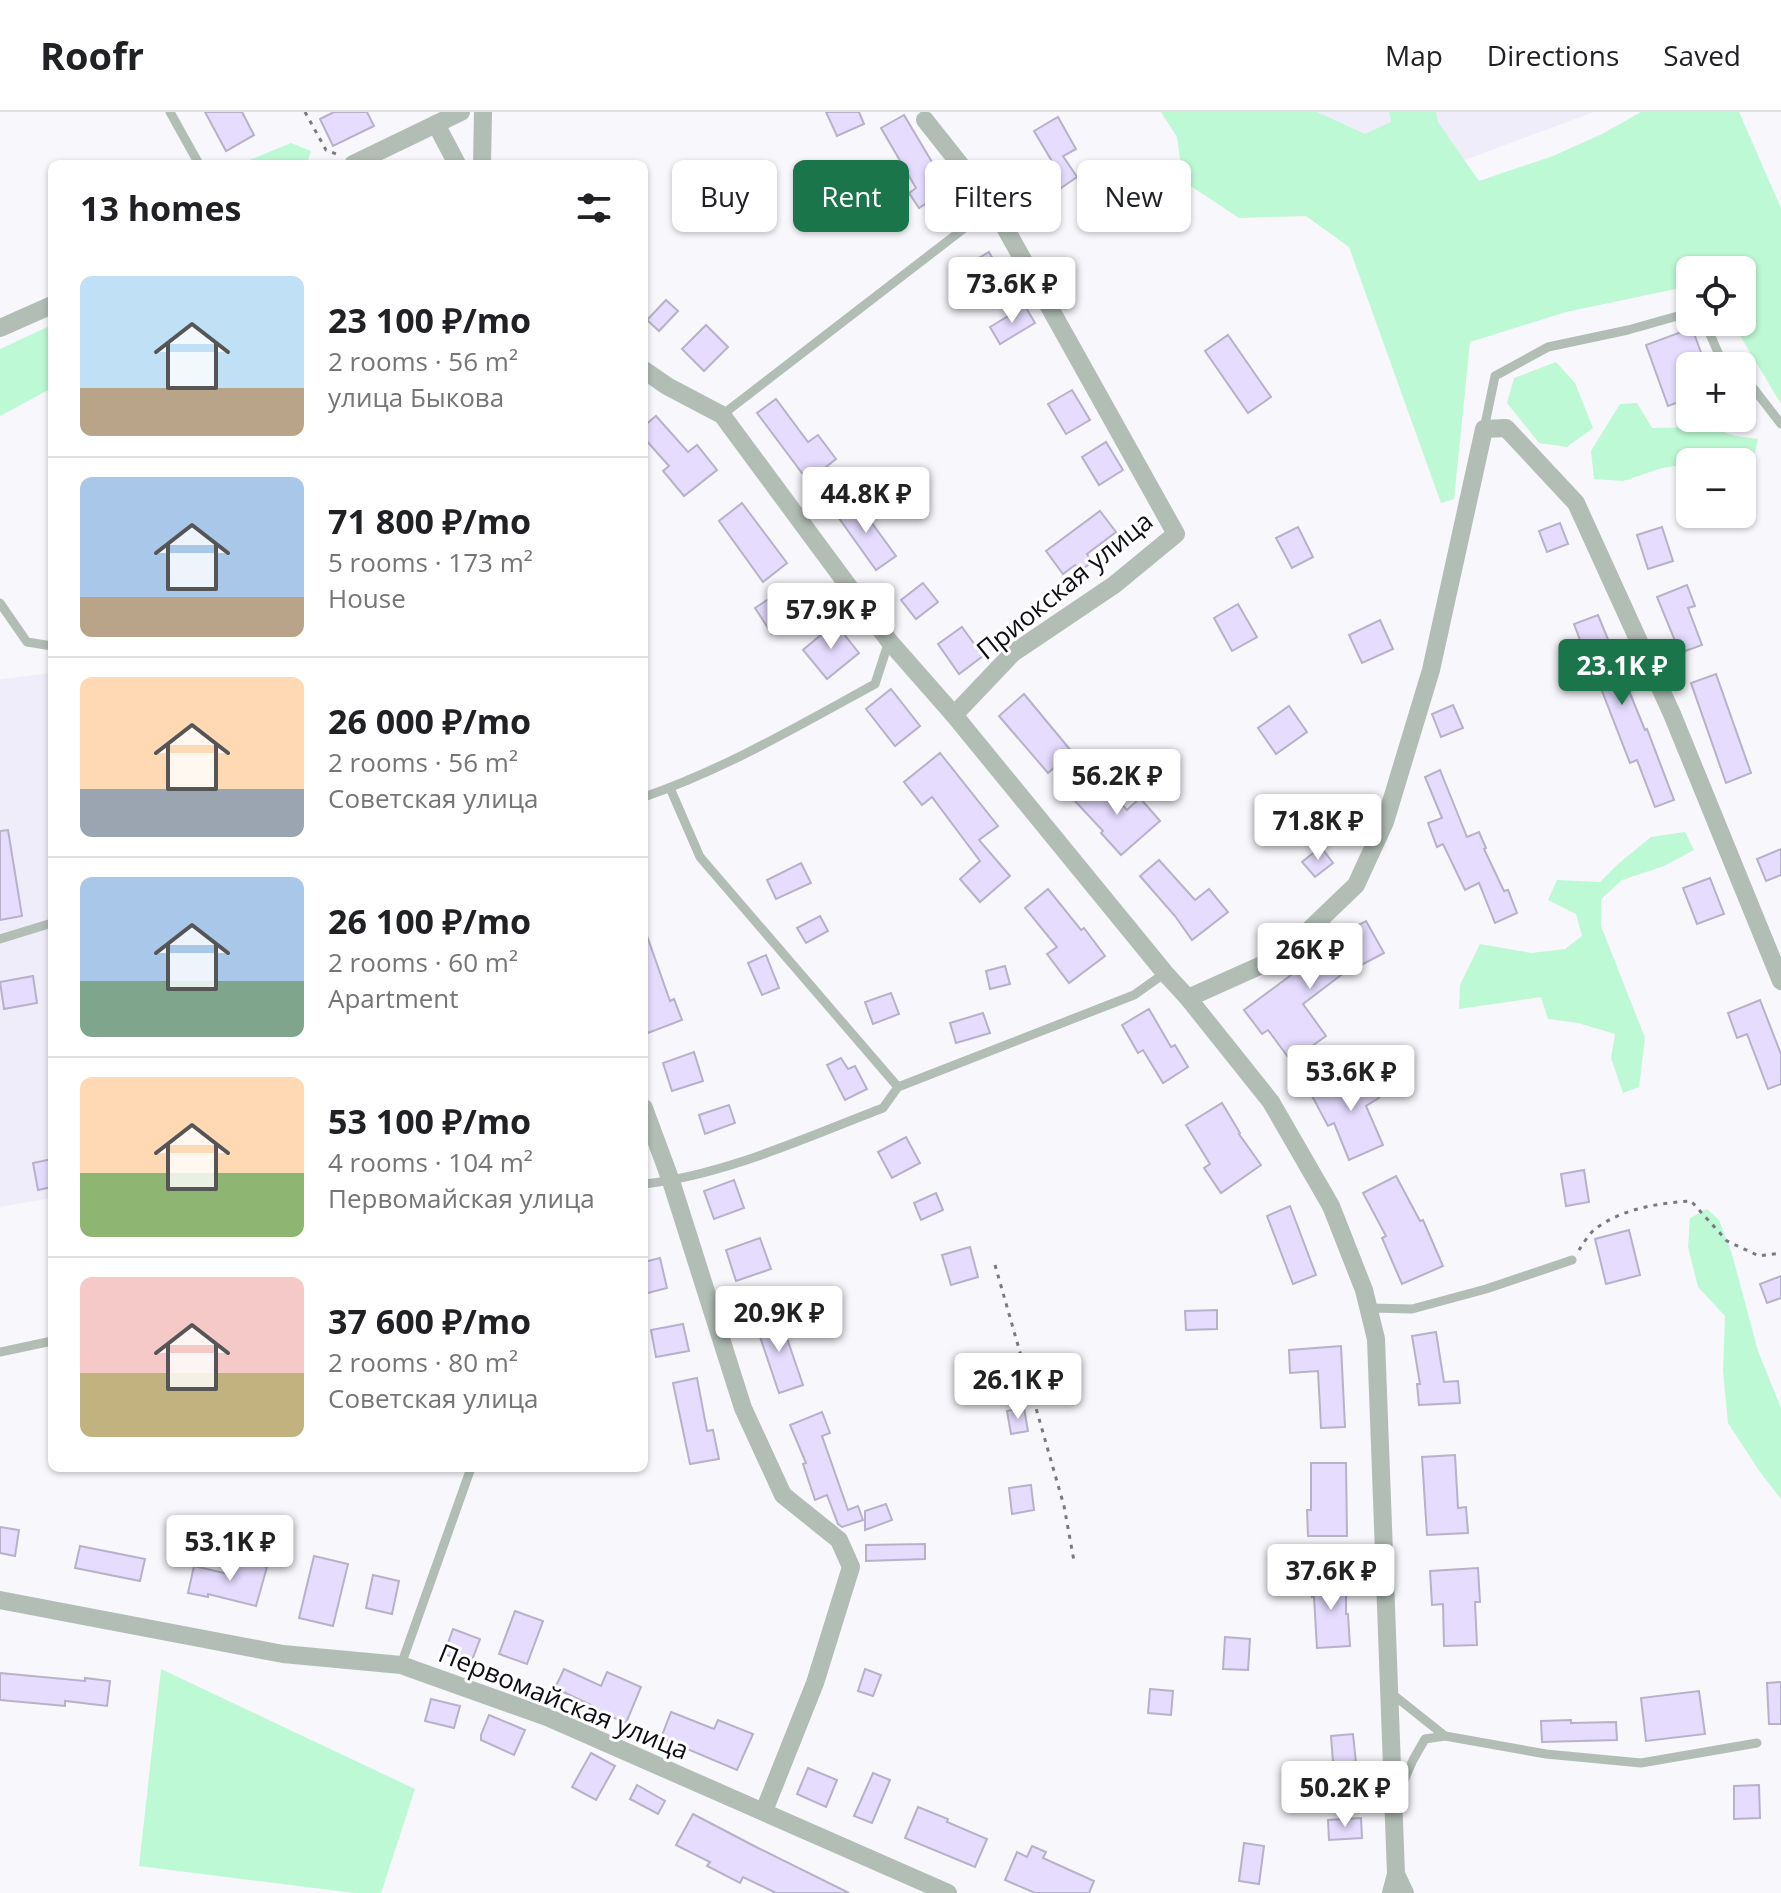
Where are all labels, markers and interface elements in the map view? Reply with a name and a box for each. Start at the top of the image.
text: Roofr [40,29,144,81]
text: Map [1385,36,1443,74]
text: Directions [1487,36,1619,74]
text: Saved [1663,36,1741,74]
chip: Buy [672,160,777,232]
chip: Rent [793,160,909,232]
chip: Filters [925,160,1061,232]
chip: New [1077,160,1191,232]
text: 13 homes [80,185,241,231]
icon: filters [572,186,616,230]
map controls [1676,256,1756,528]
button: locate [1676,256,1756,336]
pin: 73.6K ₽ [938,257,1086,325]
text: 73.6K ₽ [966,265,1058,301]
text: 23 100 ₽/mo [328,297,531,343]
icon: home [144,308,240,404]
text: 2 rooms · 56 m² [328,343,518,379]
button: + [1676,352,1756,432]
text: улица Быкова [328,379,504,415]
button: − [1676,448,1756,528]
pin: 44.8K ₽ [792,467,940,535]
text: 44.8K ₽ [820,475,912,511]
text: 71 800 ₽/mo [328,498,531,544]
street label: Приокская улица [968,503,1160,667]
icon: home [144,509,240,605]
text: 5 rooms · 173 m² [328,544,533,580]
text: House [328,580,406,616]
pin: 57.9K ₽ [757,583,905,651]
text: 57.9K ₽ [785,591,877,627]
pin: 23.1K ₽ [1548,639,1696,707]
text: 23.1K ₽ [1576,647,1668,683]
text: 26 000 ₽/mo [328,698,531,744]
icon: home [144,709,240,805]
text: 2 rooms · 56 m² [328,744,518,780]
pin: 56.2K ₽ [1043,749,1191,817]
text: 56.2K ₽ [1071,757,1163,793]
text: Советская улица [328,780,538,816]
pin: 71.8K ₽ [1244,794,1392,862]
text: 71.8K ₽ [1272,802,1364,838]
text: 26 100 ₽/mo [328,898,531,944]
icon: home [144,909,240,1005]
pin: 26K ₽ [1254,923,1366,991]
text: 26K ₽ [1276,931,1344,967]
text: 2 rooms · 60 m² [328,944,518,980]
text: Apartment [328,980,459,1016]
pin: 53.6K ₽ [1277,1045,1425,1113]
text: 53.6K ₽ [1305,1053,1397,1089]
text: 53 100 ₽/mo [328,1098,531,1144]
icon: home [144,1109,240,1205]
text: 4 rooms · 104 m² [328,1144,533,1180]
text: Первомайская улица [328,1180,595,1216]
pin: 20.9K ₽ [705,1286,853,1354]
text: 20.9K ₽ [733,1294,825,1330]
text: 37 600 ₽/mo [328,1298,531,1344]
icon: home [144,1309,240,1405]
text: 2 rooms · 80 m² [328,1344,518,1380]
pin: 26.1K ₽ [944,1353,1092,1421]
text: 26.1K ₽ [972,1361,1064,1397]
text: Советская улица [328,1380,538,1416]
pin: 53.1K ₽ [156,1515,304,1583]
text: 53.1K ₽ [184,1523,276,1559]
pin: 37.6K ₽ [1257,1544,1405,1612]
text: 37.6K ₽ [1285,1552,1377,1588]
street label: Первомайская улица [434,1634,694,1768]
pin: 50.2K ₽ [1271,1761,1419,1829]
text: 50.2K ₽ [1299,1769,1391,1805]

